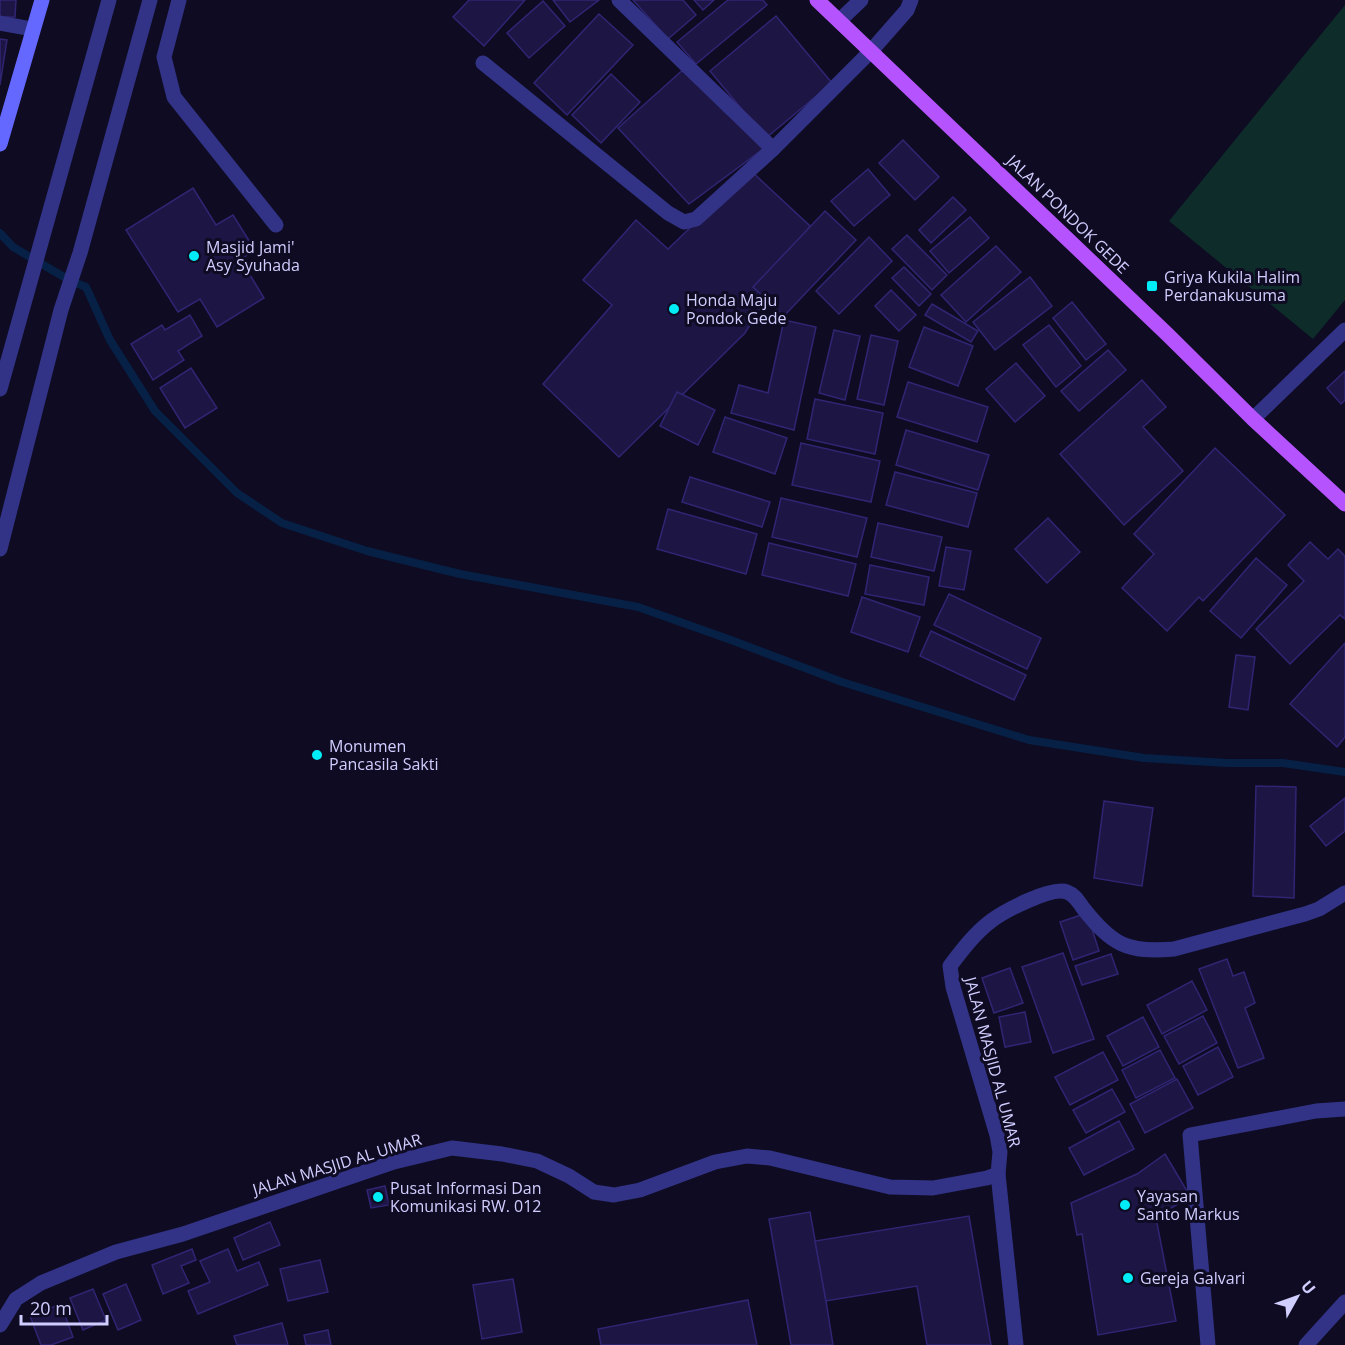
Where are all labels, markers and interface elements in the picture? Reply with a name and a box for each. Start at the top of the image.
street label: JALAN PONDOK GEDE [1001,148,1134,278]
place label: Masjid Jami' Asy Syuhada [206,236,300,276]
marker: Masjid Jami' Asy Syuhada [187,249,201,263]
place label: Griya Kukila Halim Perdanakusuma [1164,266,1300,306]
marker: Griya Kukila Halim Perdanakusuma [1145,279,1159,293]
place label: Honda Maju Pondok Gede [686,289,786,329]
marker: Honda Maju Pondok Gede [667,302,681,316]
place label: Monumen Pancasila Sakti [329,735,438,775]
marker: Monumen Pancasila Sakti [310,748,324,762]
street label: JALAN MASJID AL UMAR [959,972,1026,1150]
street label: JALAN MASJID AL UMAR [248,1128,424,1201]
place label: Pusat Informasi Dan Komunikasi RW. 012 [390,1177,541,1217]
place label: Yayasan Santo Markus [1137,1185,1240,1225]
marker: Pusat Informasi Dan Komunikasi RW. 012 [371,1190,385,1204]
marker: Yayasan Santo Markus [1118,1198,1132,1212]
place label: Gereja Galvari [1140,1267,1245,1289]
north arrow [1267,1267,1327,1327]
marker: Gereja Galvari [1121,1271,1135,1285]
text: U [1296,1276,1321,1299]
scale bar [21,1288,106,1326]
text: 20 m [30,1296,72,1320]

